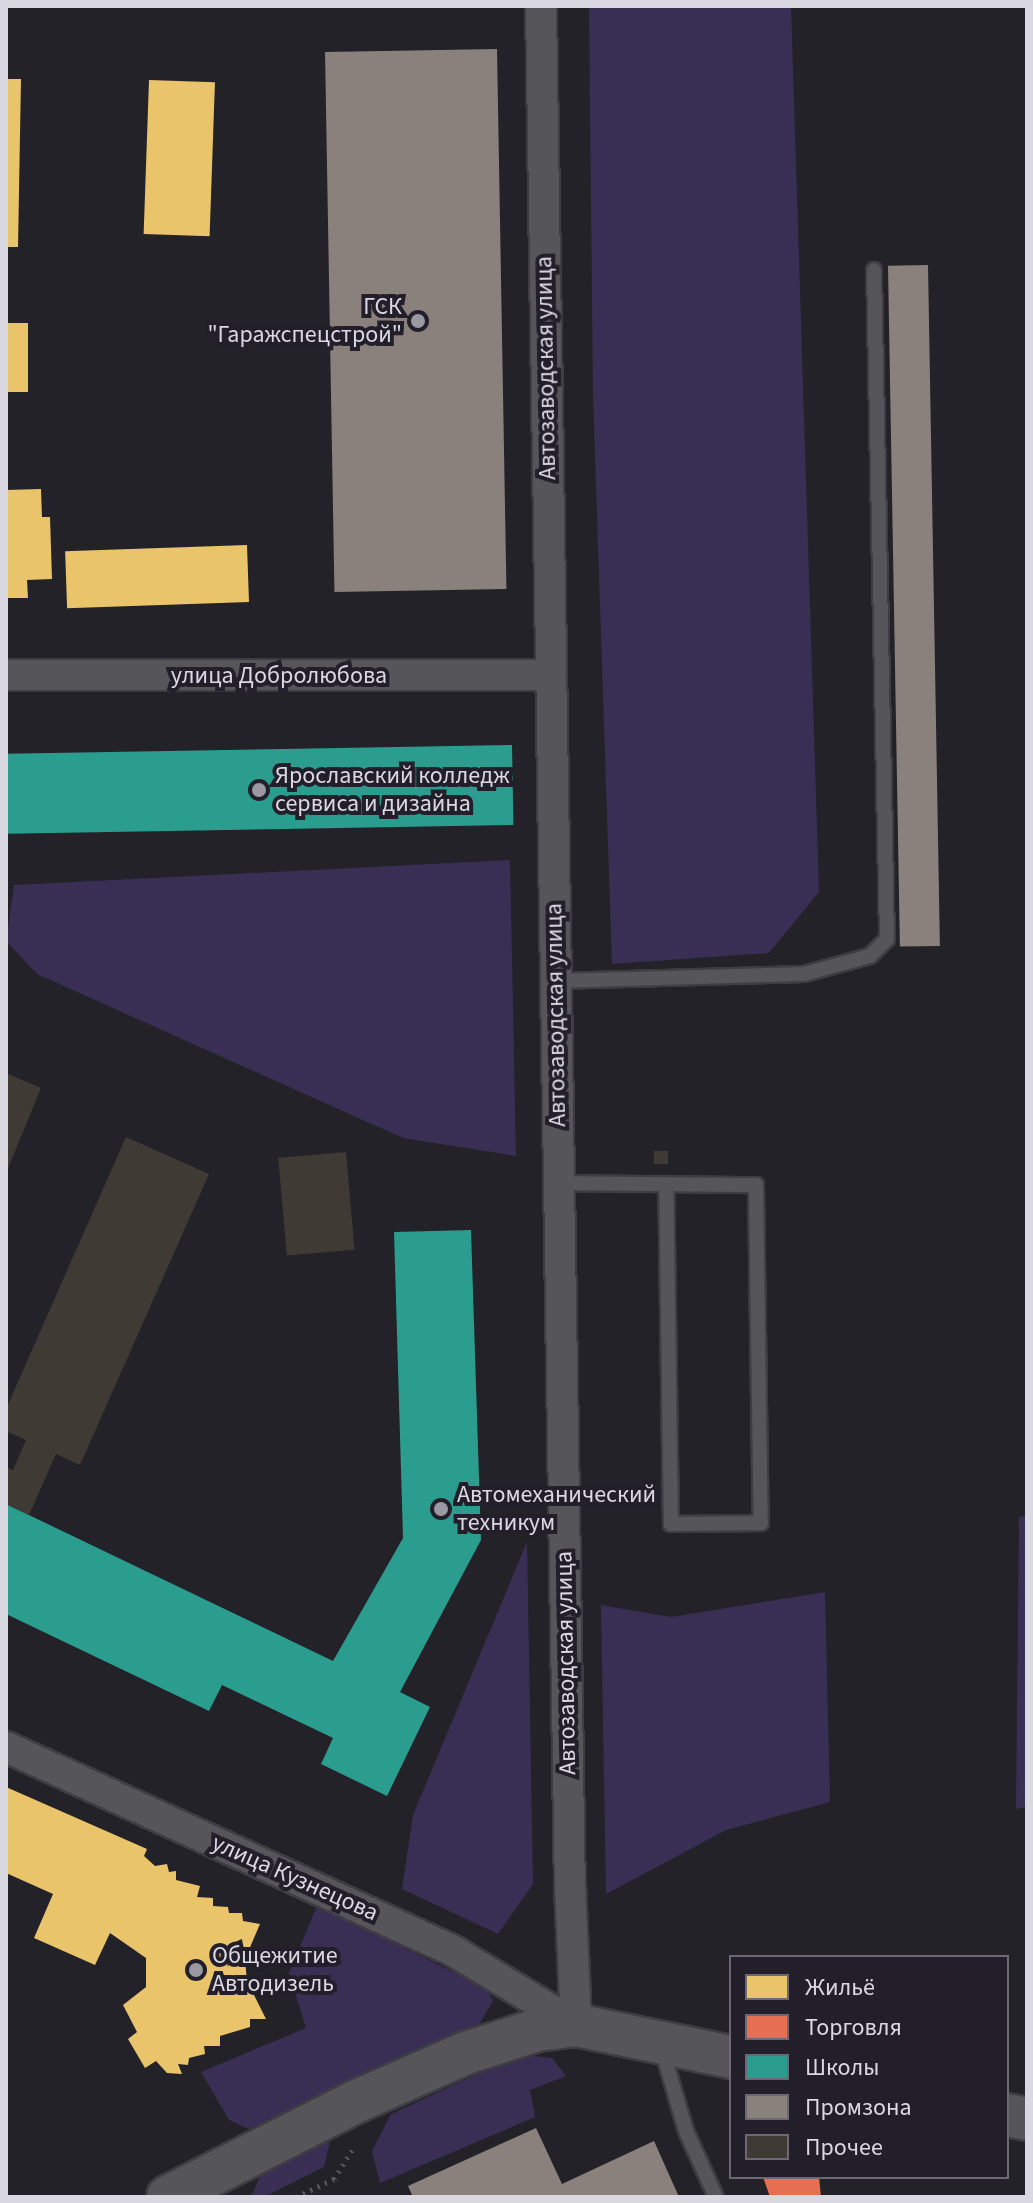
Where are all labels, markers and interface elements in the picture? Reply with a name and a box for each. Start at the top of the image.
street label: Автозаводская улица [530,256,562,480]
place label: ГСК "Гаражспецстрой" [207,293,402,349]
marker: ГСК "Гаражспецстрой" [409,312,427,330]
street label: улица Добролюбова [171,662,387,690]
place label: Ярославский колледж сервиса и дизайна [275,762,510,818]
marker: Ярославский колледж сервиса и дизайна [250,781,268,799]
street label: Автозаводская улица [540,903,572,1127]
place label: Автомеханический техникум [457,1481,656,1537]
marker: Автомеханический техникум [432,1500,450,1518]
street label: Автозаводская улица [550,1551,582,1775]
street label: улица Кузнецова [207,1828,383,1928]
place label: Общежитие Автодизель [212,1942,338,1998]
legend [729,1955,1009,2179]
marker: Общежитие Автодизель [187,1961,205,1979]
text: Жильё [805,1970,875,2005]
text: Торговля [805,2010,902,2045]
text: Школы [805,2050,879,2085]
text: Промзона [805,2090,912,2125]
text: Прочее [805,2130,883,2165]

